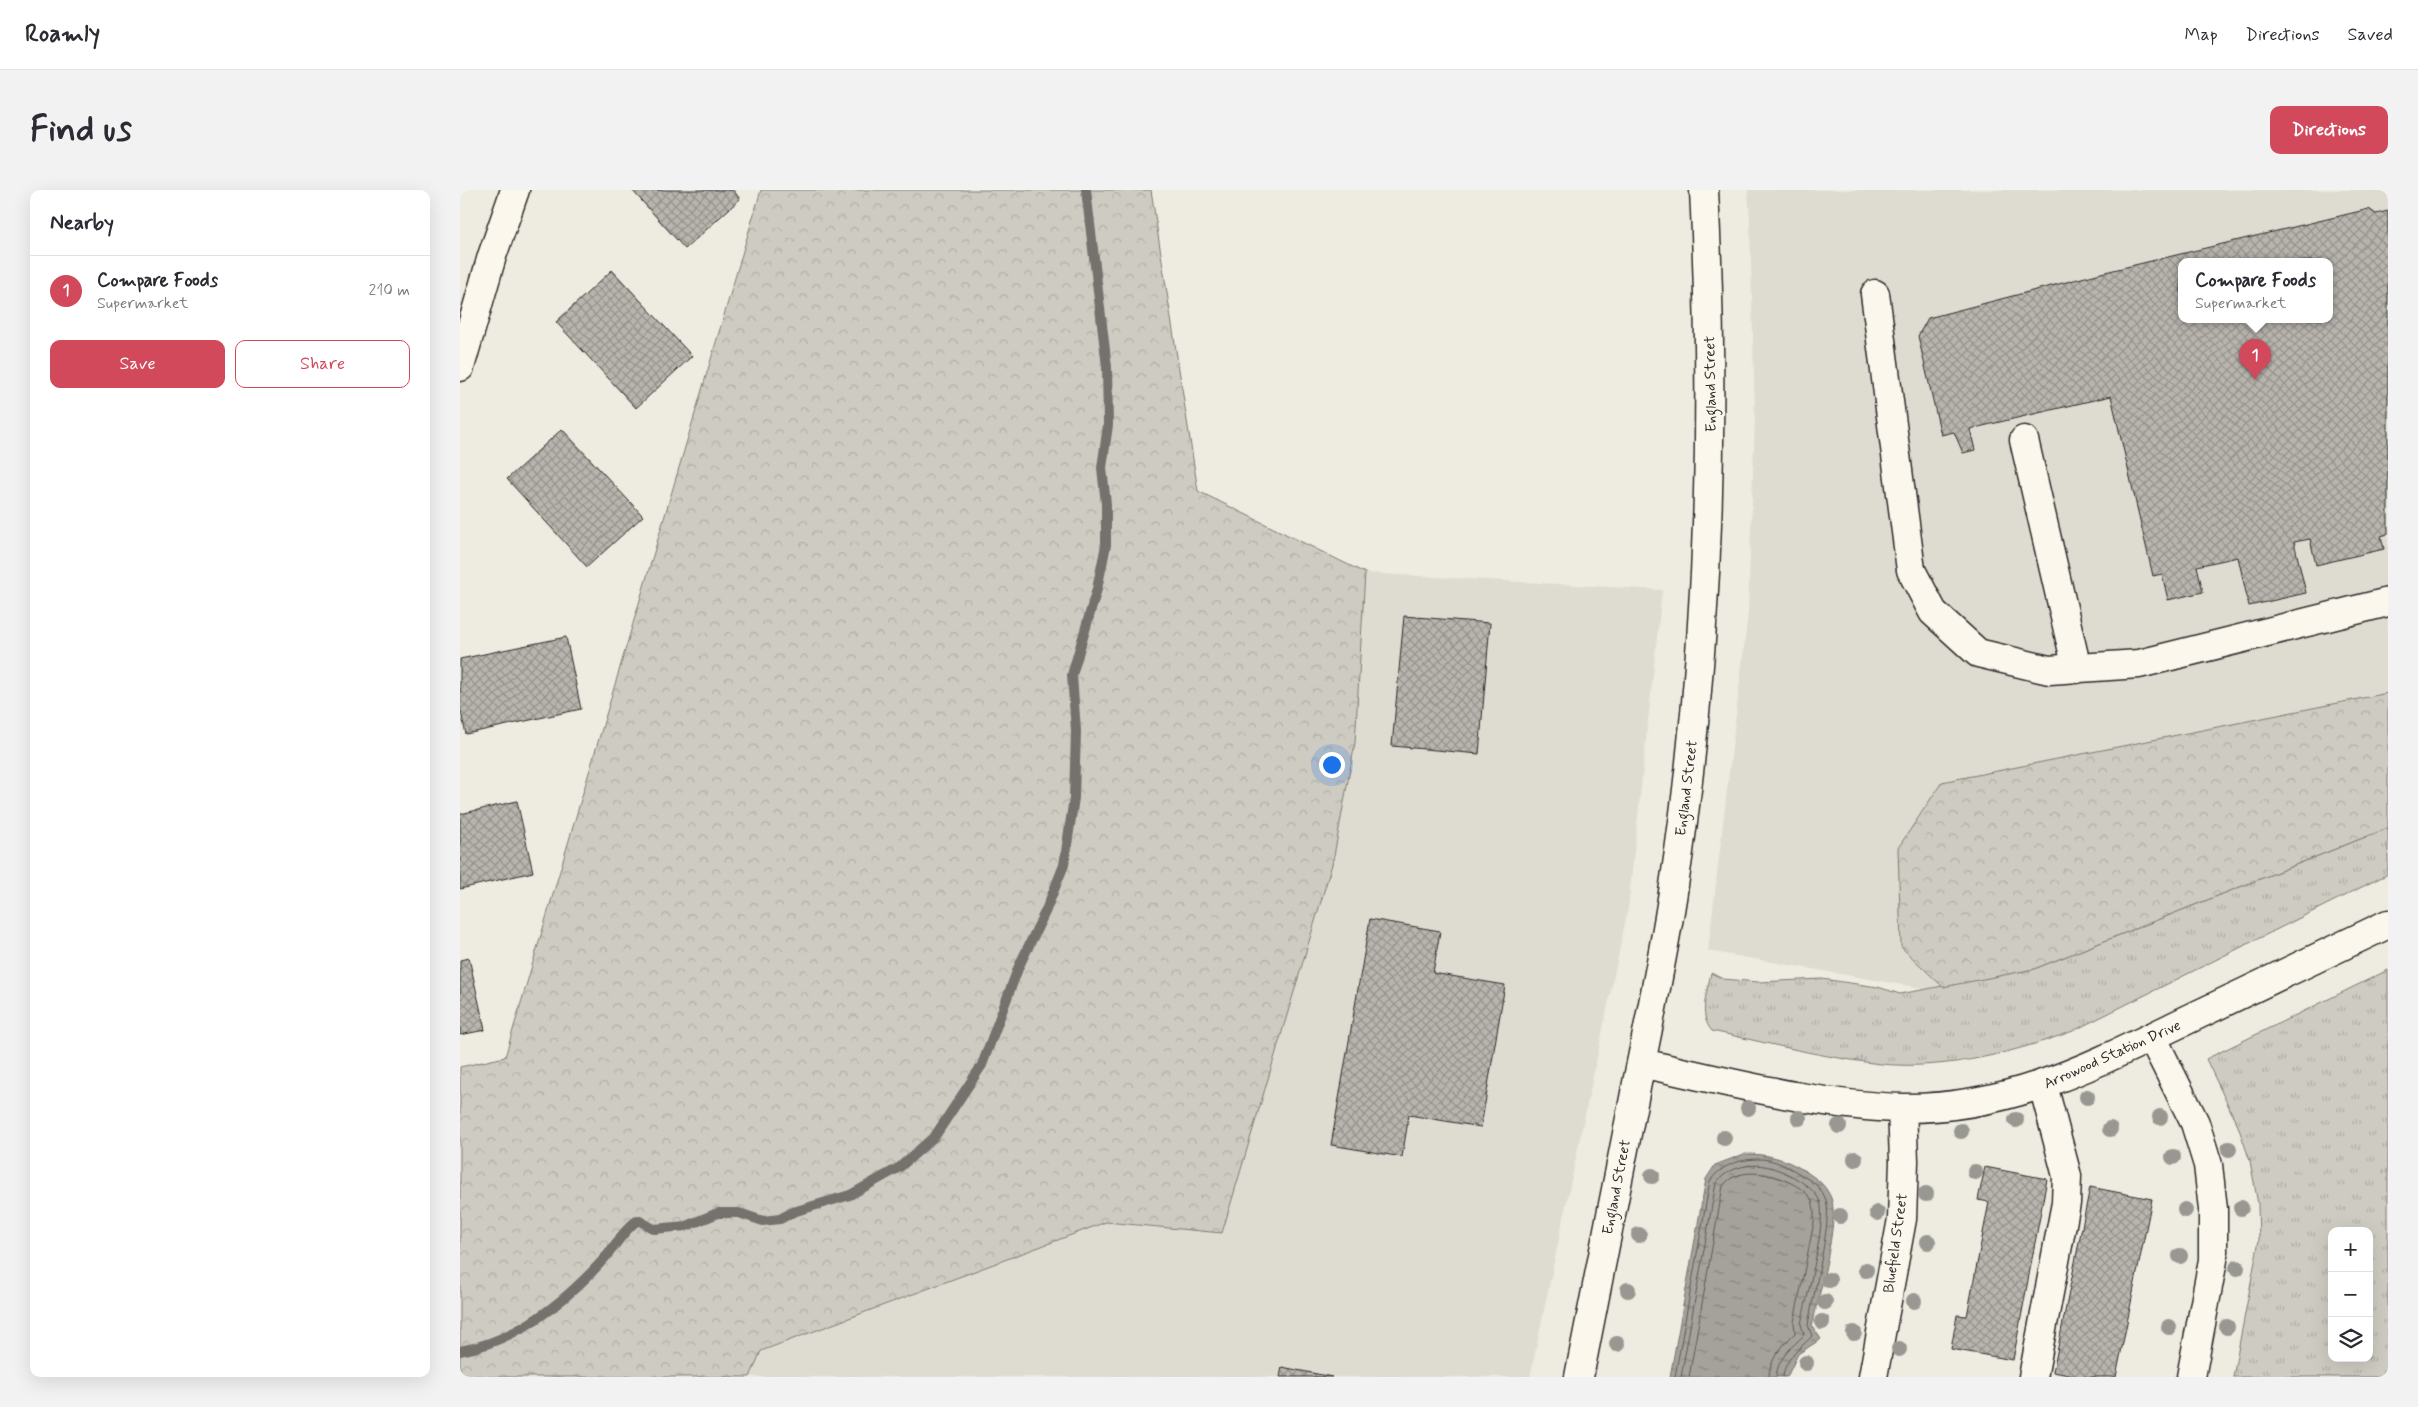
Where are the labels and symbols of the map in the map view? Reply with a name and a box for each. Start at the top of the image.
street label: England Street [1700,336,1723,432]
pin: 1 [2239,339,2271,380]
street label: England Street [1671,739,1704,837]
your location [1319,752,1345,778]
street label: Arrowood Station Drive [2041,1016,2184,1094]
street label: England Street [1598,1138,1637,1237]
street label: Bluefield Street [1879,1192,1913,1294]

